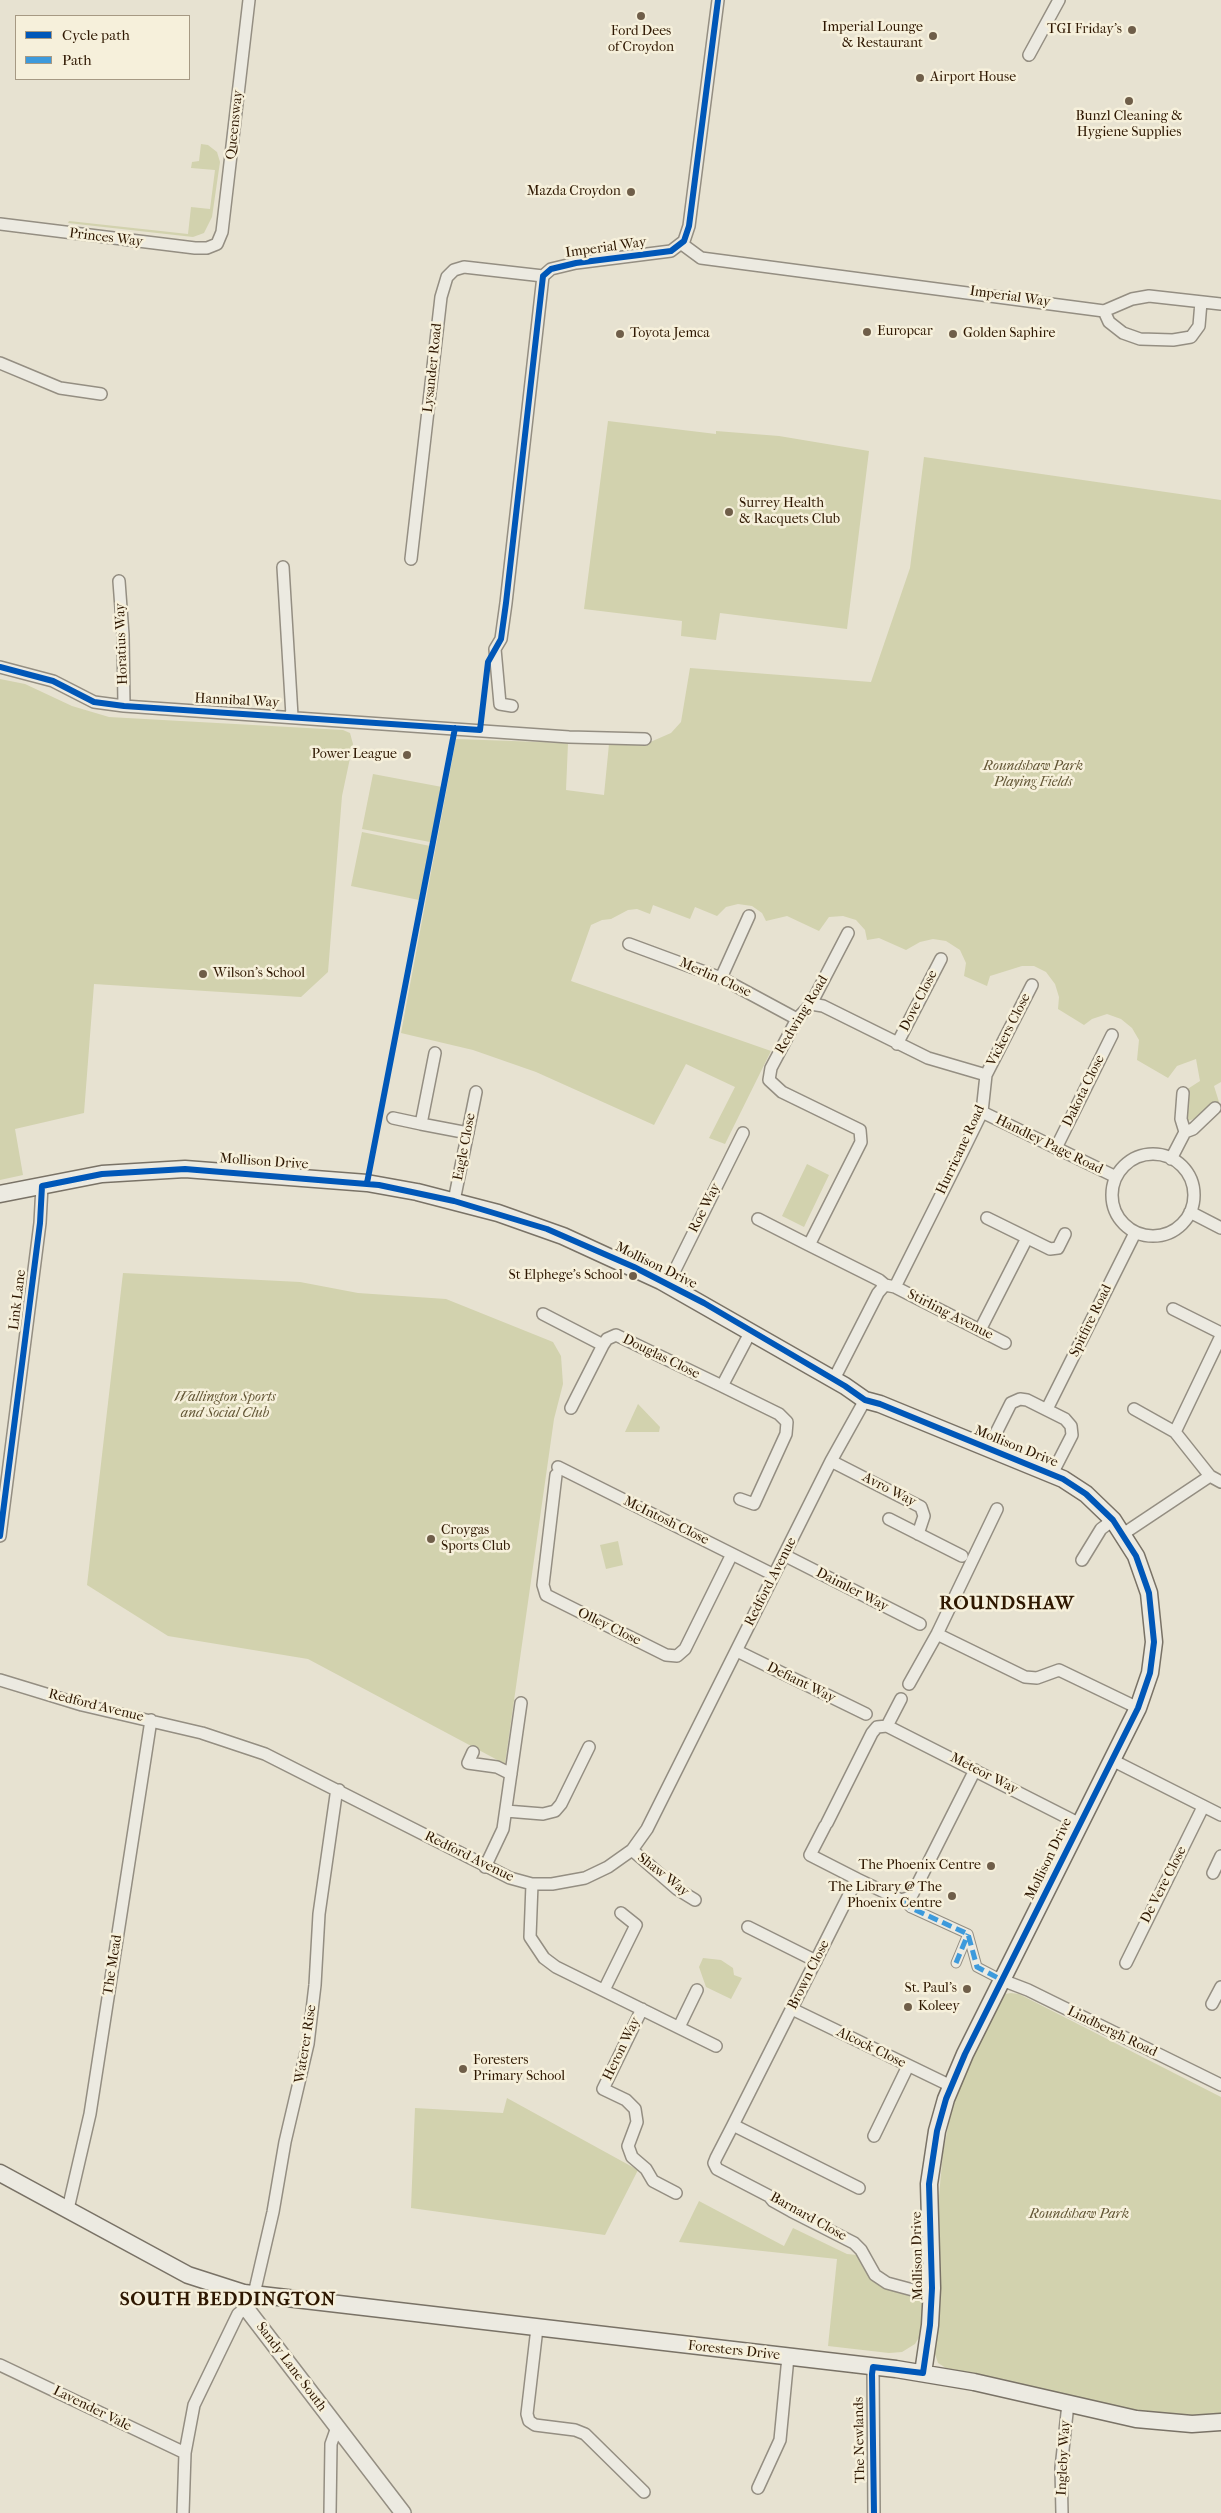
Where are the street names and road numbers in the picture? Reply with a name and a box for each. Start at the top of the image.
street label: Queensway [223,89,247,161]
street label: Princes Way [68,225,144,251]
street label: Imperial Way [564,234,648,262]
street label: Imperial Way [968,283,1052,311]
street label: Lysander Road [420,322,446,414]
street label: Horatius Way [112,603,132,685]
street label: Hannibal Way [194,690,280,712]
street label: Merlin Close [676,955,754,1001]
street label: Dove Close [896,968,942,1034]
street label: Redwing Road [772,973,832,1057]
street label: Vickers Close [983,991,1035,1069]
street label: Dakota Close [1059,1052,1109,1130]
street label: Hurricane Road [933,1103,989,1197]
street label: Eagle Close [450,1112,480,1182]
street label: Handley Page Road [992,1112,1106,1178]
street label: Mollison Drive [219,1151,309,1173]
street label: Roe Way [685,1180,725,1236]
street label: Mollison Drive [612,1239,700,1293]
street label: Link Lane [6,1269,30,1331]
street label: Spitfire Road [1066,1282,1116,1360]
street label: Stirling Avenue [904,1286,996,1344]
street label: Douglas Close [620,1331,702,1383]
street label: Mollison Drive [972,1423,1060,1471]
street label: Avro Way [859,1469,919,1511]
street label: McIntosh Close [621,1493,711,1549]
street label: Redford Avenue [741,1535,801,1629]
street label: Daimler Way [813,1565,891,1615]
street label: Olley Close [575,1604,643,1650]
street label: Defiant Way [764,1659,838,1707]
street label: Redford Avenue [47,1686,145,1726]
street label: Meteor Way [947,1750,1021,1798]
street label: Mollison Drive [1022,1815,1076,1903]
street label: Redford Avenue [422,1828,516,1886]
street label: De Vere Close [1137,1844,1191,1926]
street label: Shaw Way [634,1850,692,1900]
street label: The Mead [100,1934,126,1996]
street label: Brown Close [784,1937,834,2013]
street label: Lindbergh Road [1064,2003,1160,2061]
street label: Waterer Rise [292,2004,320,2084]
street label: Heron Way [599,2015,645,2083]
street label: Alcock Close [834,2024,908,2072]
street label: Barnard Close [767,2189,849,2245]
street label: Mollison Drive [909,2211,927,2301]
street label: Sandy Lane South [252,2319,330,2415]
street label: Foresters Drive [687,2338,781,2364]
street label: Lavender Vale [50,2383,134,2435]
street label: The Newlands [851,2397,869,2483]
street label: Ingleby Way [1054,2420,1074,2496]

